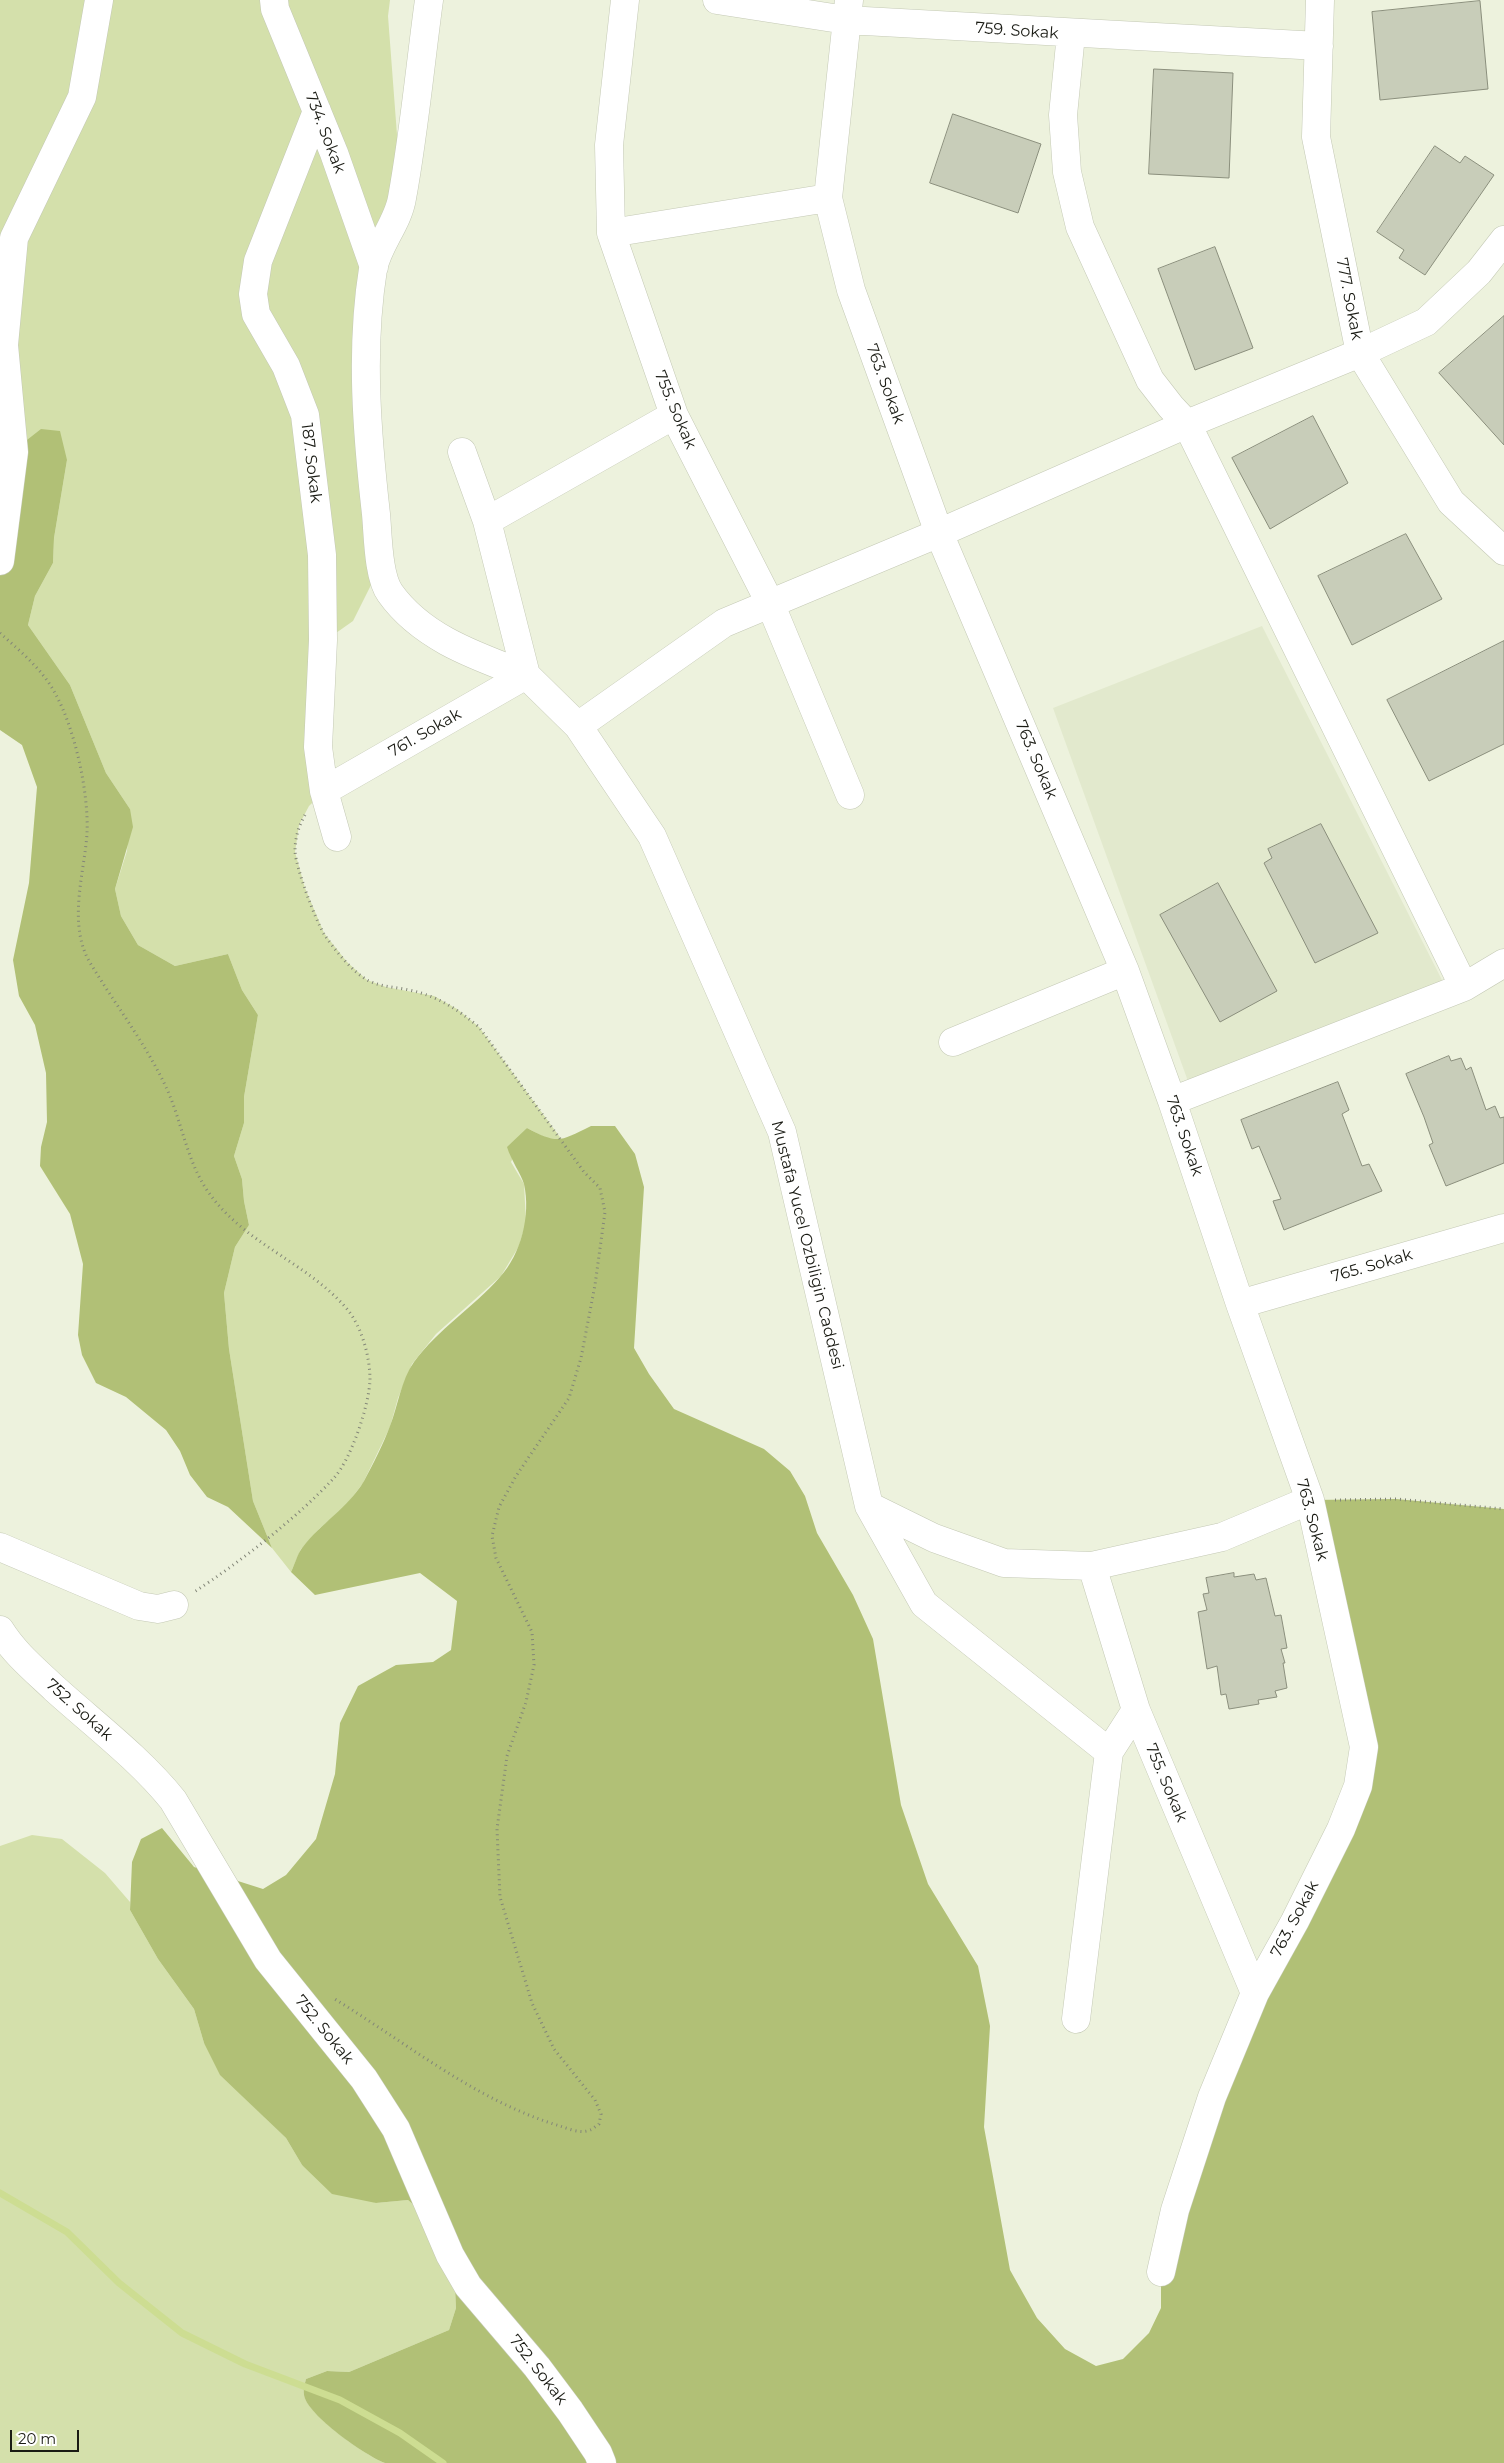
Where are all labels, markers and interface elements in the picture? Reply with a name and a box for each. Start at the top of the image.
street label: 759. Sokak [975,19,1059,43]
street label: 734. Sokak [301,90,349,176]
street label: 777. Sokak [1332,256,1366,342]
street label: 763. Sokak [862,341,908,427]
street label: 755. Sokak [650,368,700,452]
street label: 187. Sokak [297,422,325,504]
street label: 761. Sokak [385,705,465,761]
street label: 763. Sokak [1011,718,1061,802]
street label: 763. Sokak [1161,1093,1207,1179]
street label: Mustafa Yucel Ozbiligin Caddesi [767,1119,847,1371]
street label: 765. Sokak [1329,1245,1415,1287]
street label: 763. Sokak [1292,1477,1332,1563]
street label: 752. Sokak [42,1675,116,1745]
street label: 755. Sokak [1141,1741,1191,1825]
street label: 763. Sokak [1267,1878,1323,1960]
street label: 752. Sokak [290,1992,358,2068]
street label: 752. Sokak [505,2331,571,2409]
scale bar [12,2420,81,2452]
text: 20 m [18,2429,56,2448]

